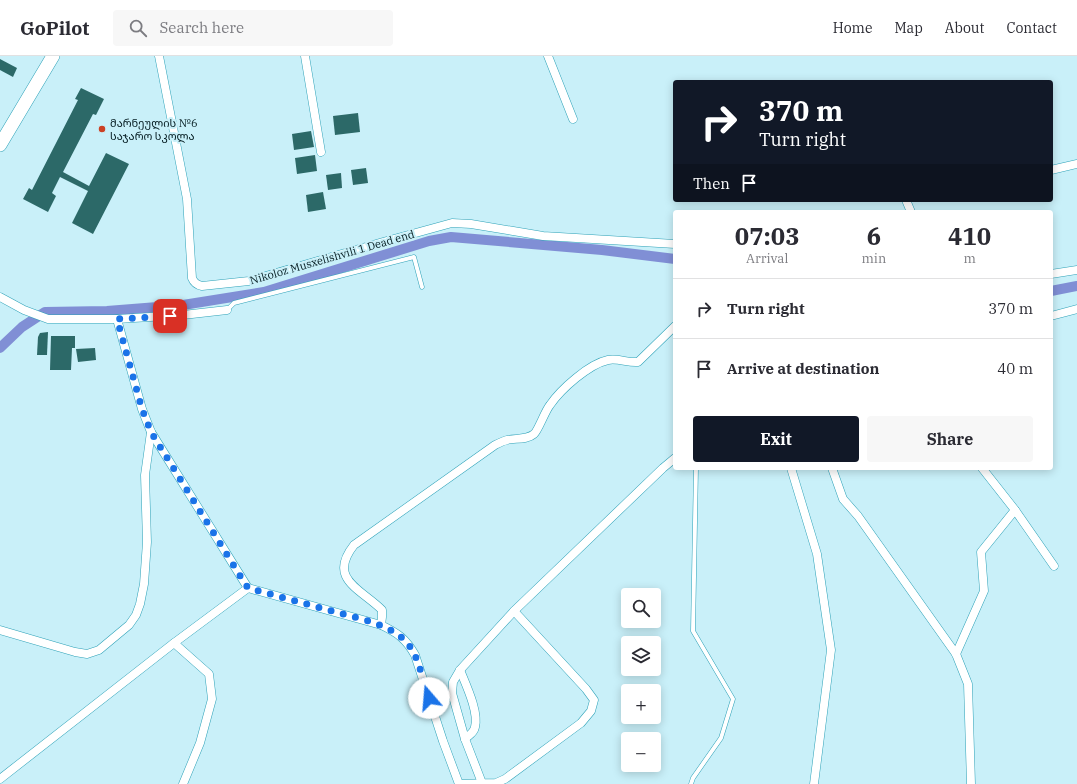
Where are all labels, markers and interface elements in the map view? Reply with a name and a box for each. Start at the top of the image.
search box [113,10,393,46]
text: GoPilot [20,16,89,40]
icon: search [127,17,149,39]
text: Search here [159,18,244,37]
text: Home [833,19,872,37]
text: Map [894,19,923,37]
text: About [945,19,984,37]
text: Contact [1006,19,1057,37]
text: 370 m [759,92,843,129]
icon: right [693,96,745,148]
place label: მარნეულის №6 საჯარო სკოლა [110,116,198,143]
marker: მარნეულის №6 საჯარო სკოლა [97,124,107,134]
text: Turn right [759,128,846,151]
icon: arrive [738,172,760,194]
text: Then [693,174,730,193]
text: 07:03 [735,220,800,252]
text: 6 [867,220,881,252]
text: 410 [948,220,991,252]
street label: Nikoloz Musxelishvili 1 Dead end [248,227,416,287]
text: Arrival [746,250,788,267]
text: min [861,250,886,267]
text: m [963,250,976,267]
icon: right [693,298,715,320]
pin [153,299,187,333]
text: Turn right [727,299,805,318]
text: 370 m [988,299,1033,318]
icon: arrive [159,305,181,327]
icon: arrive [693,358,715,380]
text: Arrive at destination [727,359,879,378]
text: 40 m [997,359,1033,378]
button: Exit [693,416,859,462]
button: Share [867,416,1033,462]
map controls [621,588,661,772]
button: search [621,588,661,628]
button: layers [621,636,661,676]
position arrow [408,677,450,719]
button: + [621,684,661,724]
button: − [621,732,661,772]

